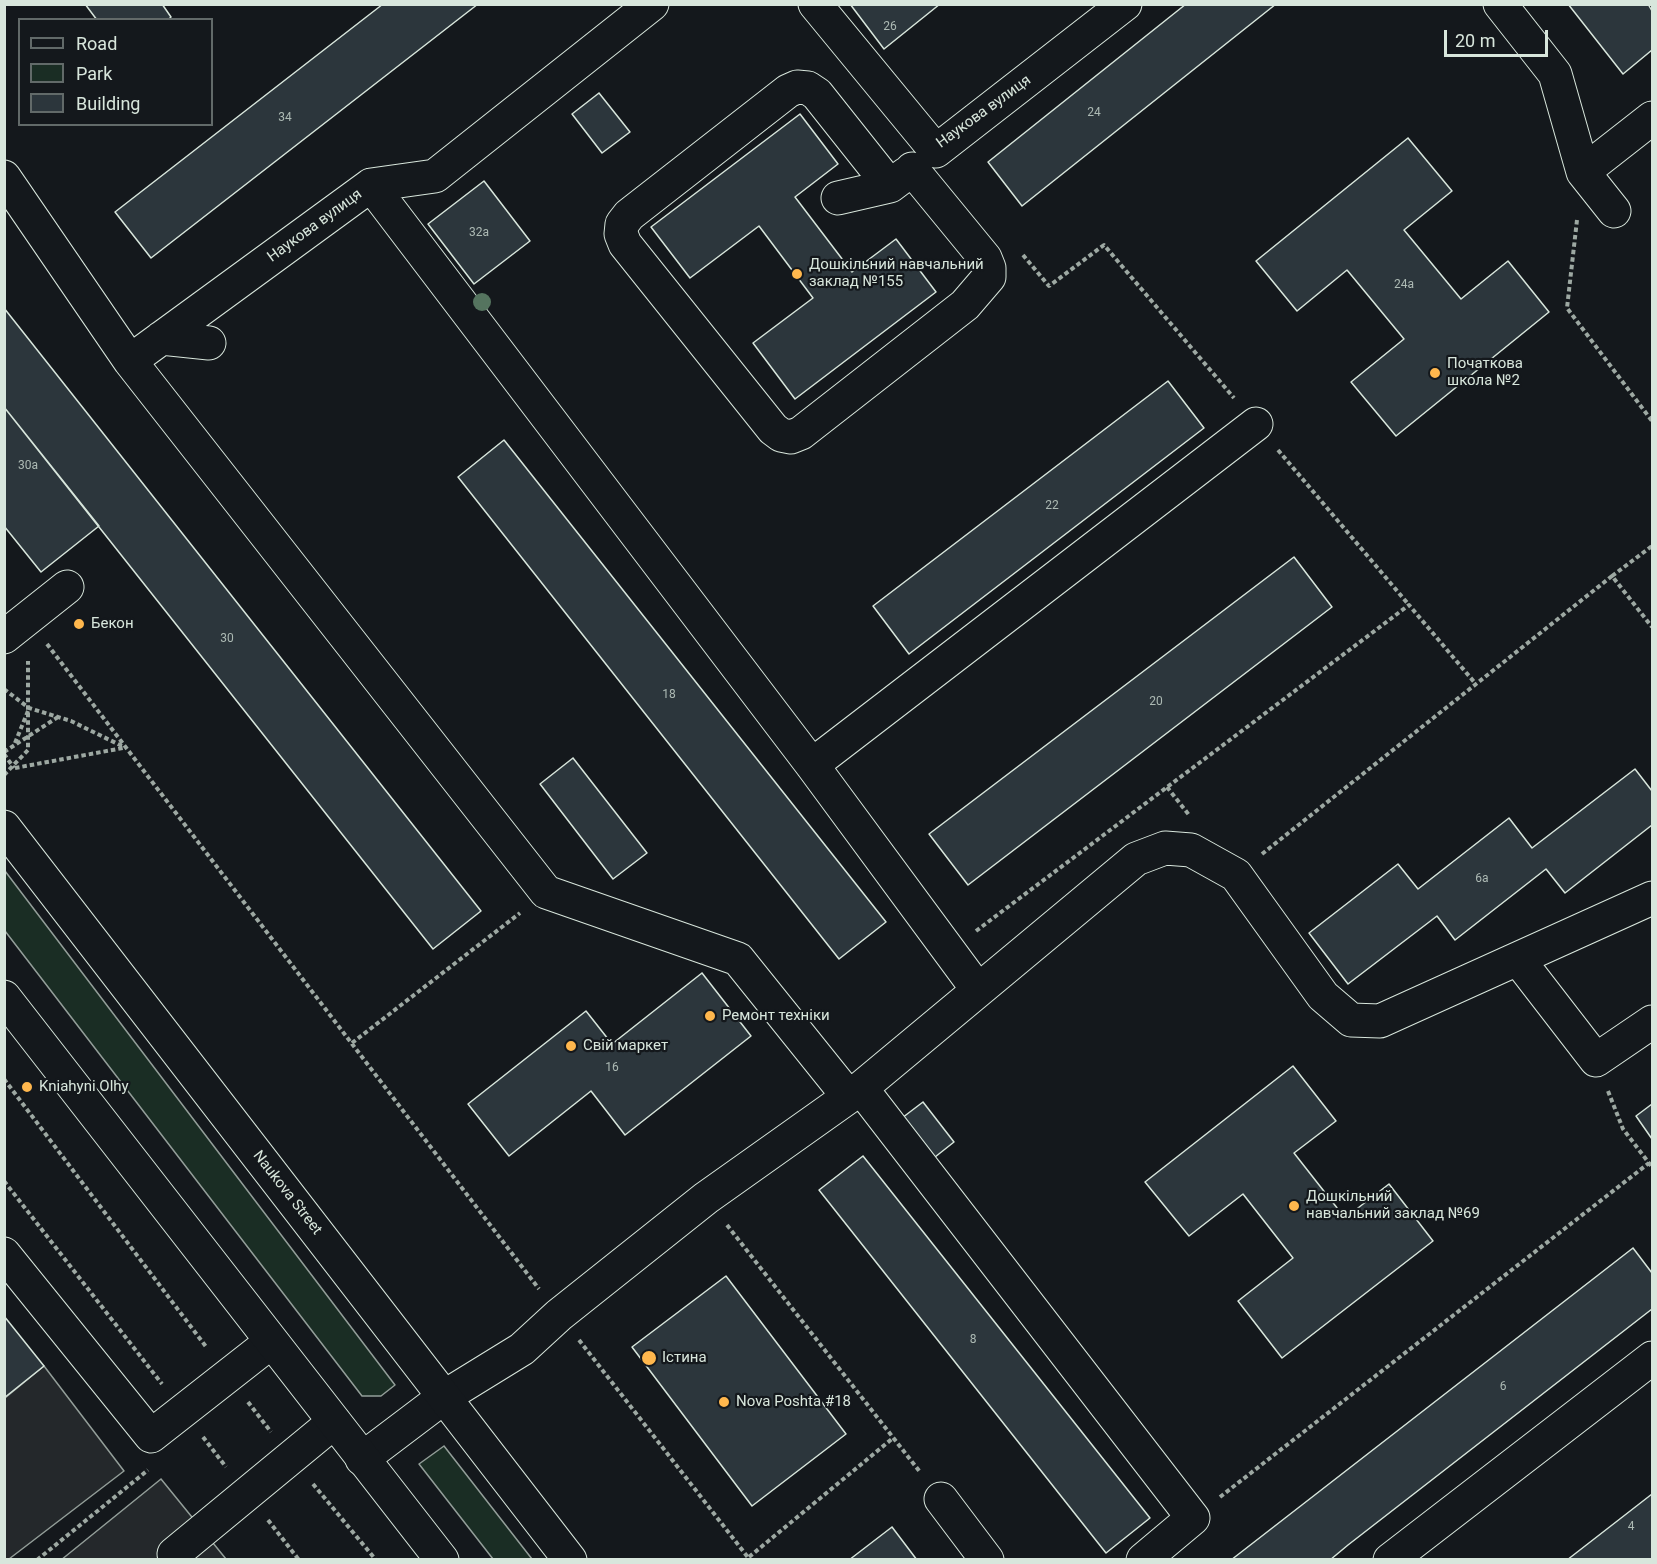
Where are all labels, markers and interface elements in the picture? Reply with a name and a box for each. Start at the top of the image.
legend [18,18,213,126]
scale bar [1447,18,1550,56]
house number: 26 [883,20,897,34]
text: 20 m [1455,30,1495,51]
text: Road [76,33,117,54]
text: Park [76,63,112,84]
street label: Наукова вулиця [933,72,1035,152]
text: Building [76,93,140,114]
house number: 24 [1087,106,1101,120]
house number: 34 [278,111,292,125]
street label: Наукова вулиця [264,186,366,266]
house number: 32а [469,226,489,240]
place label: Дошкільний навчальний заклад №155 [809,256,984,291]
marker: Дошкільний навчальний заклад №155 [790,267,804,281]
house number: 24а [1394,278,1414,292]
place label: Початкова школа №2 [1447,355,1523,390]
marker: Початкова школа №2 [1428,366,1442,380]
house number: 30а [18,459,38,473]
house number: 22 [1045,499,1059,513]
place label: Бекон [91,615,134,633]
marker: Бекон [72,617,86,631]
house number: 30 [220,632,234,646]
house number: 18 [662,688,676,702]
house number: 20 [1149,695,1163,709]
house number: 6а [1475,872,1489,886]
place label: Ремонт техніки [722,1007,830,1025]
marker: Ремонт техніки [703,1009,717,1023]
place label: Свiй маркет [583,1037,668,1055]
marker: Свiй маркет [564,1039,578,1053]
house number: 16 [605,1061,619,1075]
place label: Kniahyni Olhy [39,1078,129,1096]
marker: Kniahyni Olhy [20,1080,34,1094]
street label: Naukova Street [249,1147,325,1239]
place label: Дошкільний навчальний заклад №69 [1306,1188,1480,1223]
marker: Дошкільний навчальний заклад №69 [1287,1199,1301,1213]
house number: 8 [970,1333,976,1347]
marker: Істина [640,1349,658,1367]
place label: Істина [662,1349,707,1367]
house number: 6 [1500,1380,1506,1394]
place label: Nova Poshta #18 [736,1393,851,1411]
marker: Nova Poshta #18 [717,1395,731,1409]
house number: 4 [1628,1520,1634,1534]

